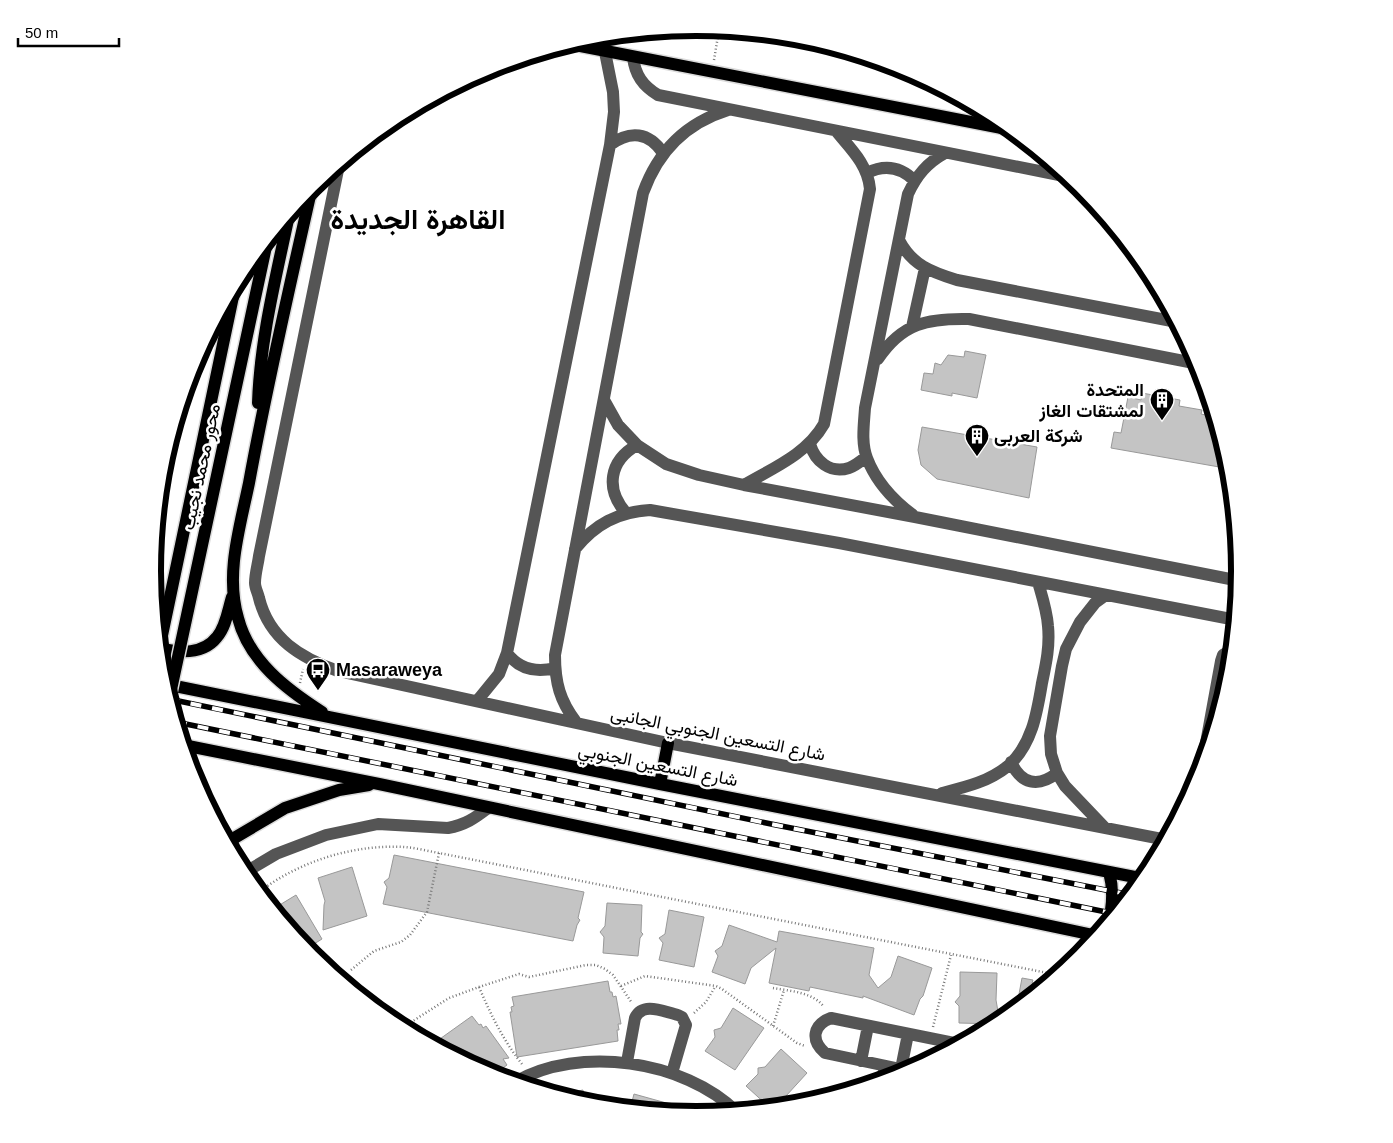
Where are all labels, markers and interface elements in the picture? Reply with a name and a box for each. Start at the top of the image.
scale bar [18,15,119,47]
text: 50 m [25,24,58,41]
district label: القاهرة الجديدة [330,204,506,237]
place label: المتحدة لمشتقات الغاز [1038,380,1144,422]
building icon: المتحدة لمشتقات الغاز [1149,387,1175,421]
street label: محور محمد نجيب [178,402,225,532]
building icon: شركة العربى [964,423,990,457]
place label: شركة العربى [994,426,1083,447]
bus stop icon: Masaraweya [305,657,331,691]
place label: Masaraweya [336,660,443,680]
street label: شارع التسعين الجنوبي الجانبى [608,703,827,770]
street label: شارع التسعين الجنوبي [576,740,739,795]

